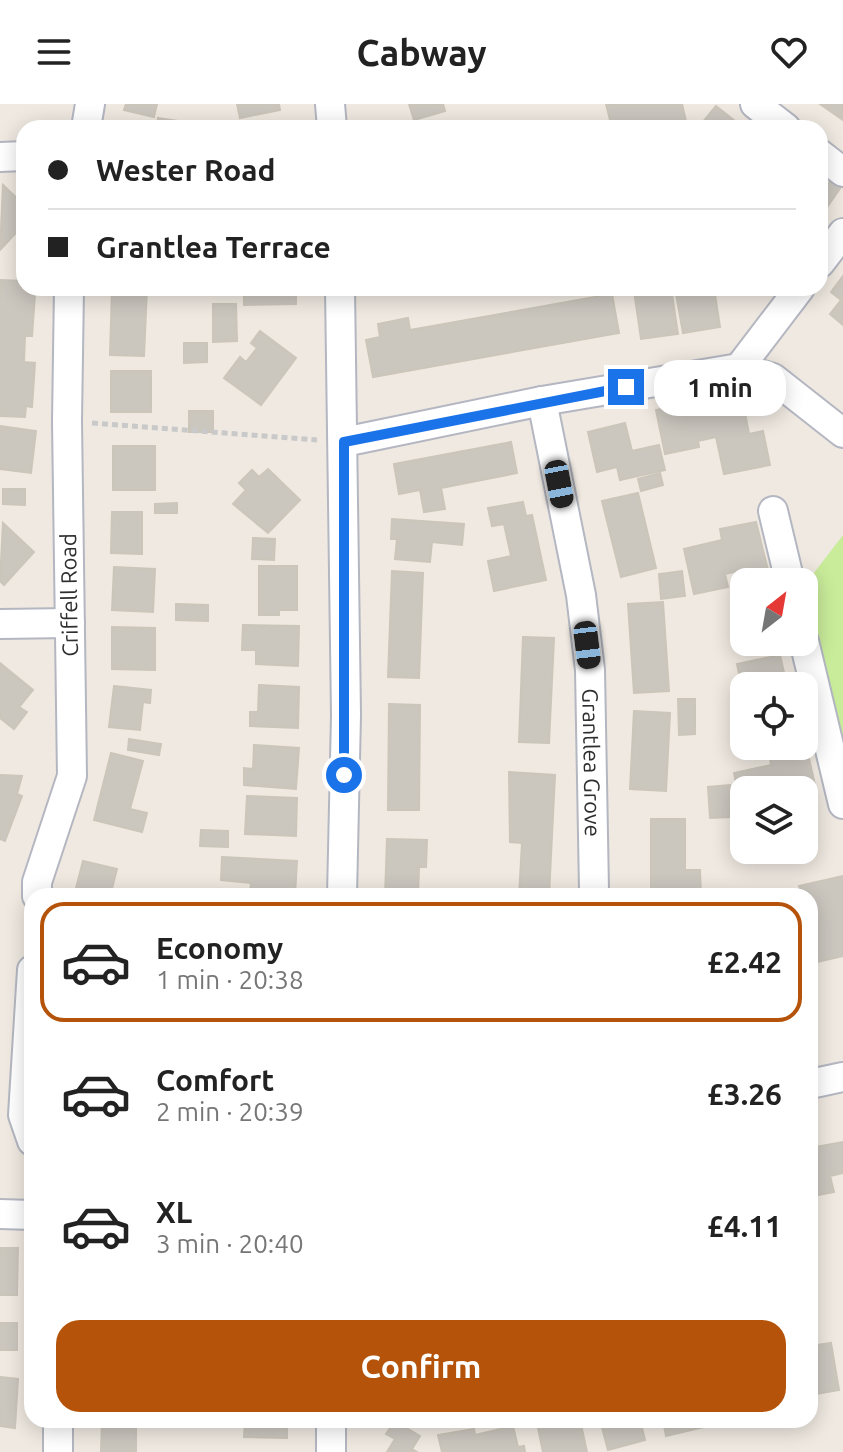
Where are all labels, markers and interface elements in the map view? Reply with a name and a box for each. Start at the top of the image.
icon: menu [32,30,76,74]
icon: heart [767,30,811,74]
text: Cabway [356,32,487,73]
text: Wester Road [96,153,275,187]
text: Grantlea Terrace [96,230,331,264]
callout: 1 min [654,359,786,415]
route end [608,369,644,405]
text: 1 min [687,373,753,402]
car [543,458,575,510]
street label: Criffell Road [55,533,82,657]
north arrow [730,568,818,656]
map controls [730,568,818,864]
car [572,620,602,670]
button: locate [730,672,818,760]
street label: Grantlea Grove [578,688,606,837]
route start [326,757,362,793]
button: layers [730,776,818,864]
icon: car [60,926,132,998]
text: Economy [156,931,283,965]
text: £2.42 [707,945,782,979]
text: 1 min · 20:38 [156,965,304,994]
icon: car [60,1058,132,1130]
text: Comfort [156,1063,274,1097]
text: £3.26 [707,1077,782,1111]
text: 2 min · 20:39 [156,1097,304,1126]
icon: car [60,1190,132,1262]
text: XL [156,1195,192,1229]
text: £4.11 [707,1209,782,1243]
text: 3 min · 20:40 [156,1229,304,1258]
button: Confirm [56,1320,786,1412]

